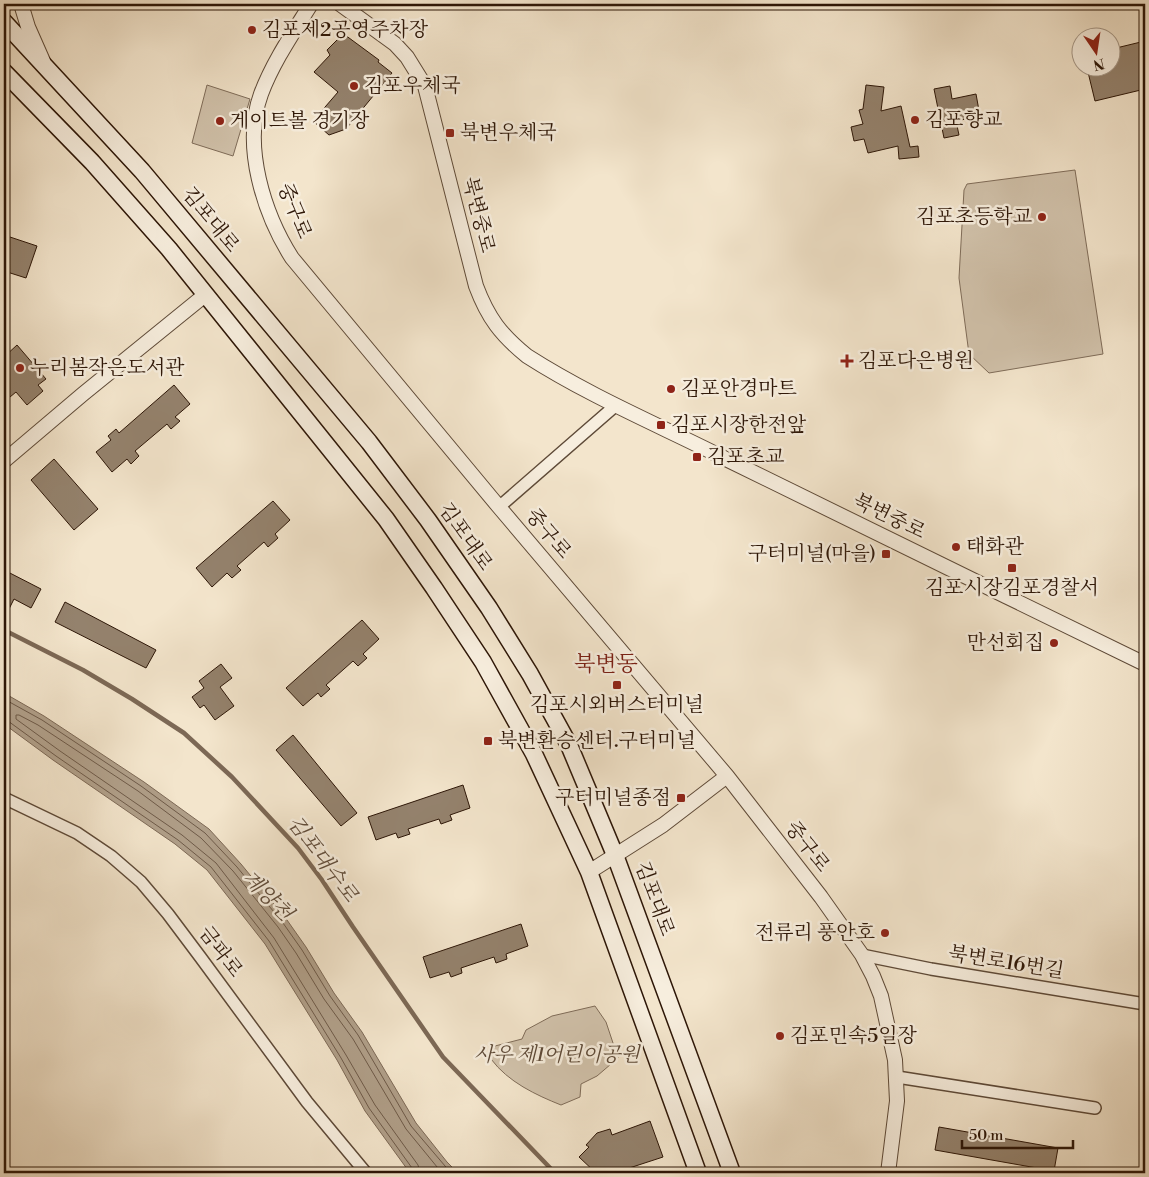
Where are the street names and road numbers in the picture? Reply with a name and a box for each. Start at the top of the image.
street label: 북변중로 [457,174,499,256]
street label: 중구로 [272,179,316,243]
street label: 김포대로 [176,182,244,258]
street label: 북변중로 [849,489,929,545]
street label: 김포대로 [433,498,497,576]
street label: 중구로 [520,504,576,564]
street label: 중구로 [779,816,835,878]
street label: 김포대로 [629,858,679,940]
street label: 금파로 [193,921,247,983]
street label: 북변로16번길 [946,942,1066,984]

